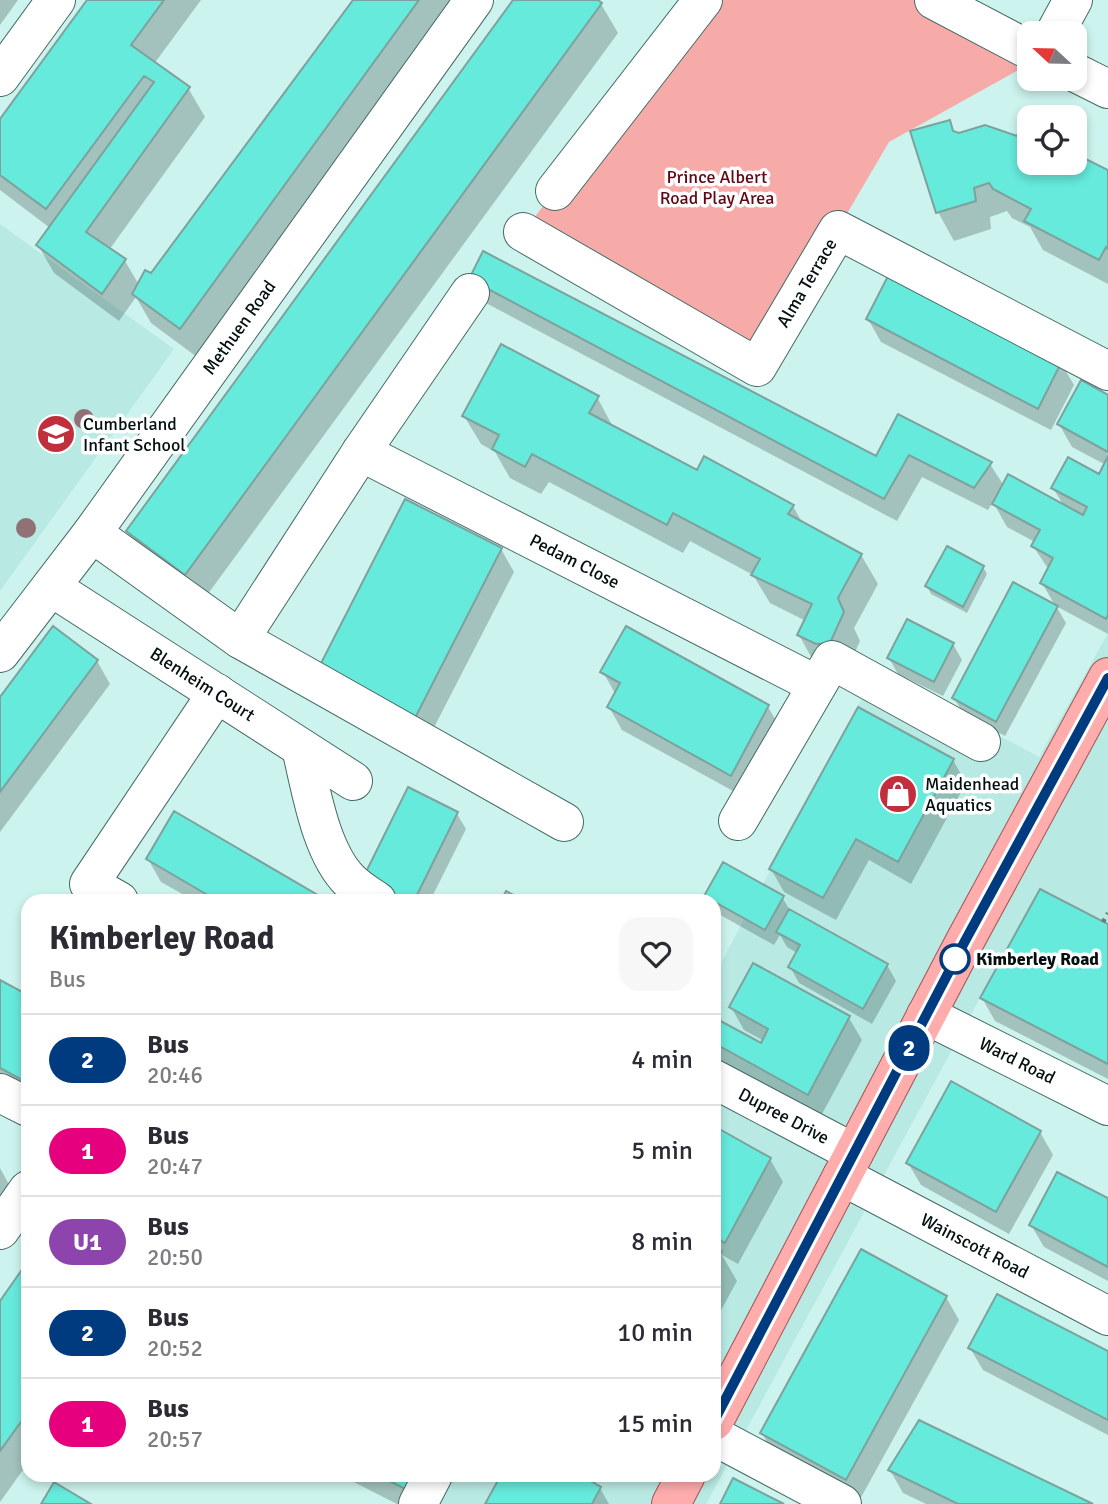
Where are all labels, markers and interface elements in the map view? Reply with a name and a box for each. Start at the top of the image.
north arrow [1017,21,1087,91]
map controls [1017,21,1087,175]
button: locate [1017,105,1087,175]
park label: Prince Albert Road Play Area [660,166,774,209]
street label: Alma Terrace [772,234,842,331]
street label: Methuen Road [198,276,280,379]
school or university icon: Cumberland Infant School [35,413,77,455]
place label: Cumberland Infant School [83,413,186,456]
street label: Pedam Close [526,529,623,593]
street label: Blenheim Court [146,643,259,726]
shop icon: Maidenhead Aquatics [877,773,919,815]
place label: Maidenhead Aquatics [925,773,1019,816]
button: heart [619,917,693,991]
text: Kimberley Road [49,918,275,959]
marker: Kimberley Road [940,944,970,974]
place label: Kimberley Road [976,948,1099,970]
text: Bus [49,965,86,994]
line badge: 2 [886,1025,932,1071]
text: Bus [147,1029,189,1061]
street label: Ward Road [975,1032,1059,1089]
text: 2 [903,1033,915,1063]
text: 4 min [631,1044,693,1076]
text: 2 [81,1045,94,1075]
text: 20:46 [147,1061,203,1090]
street label: Dupree Drive [735,1083,833,1149]
text: Bus [147,1120,189,1152]
text: 5 min [631,1135,693,1167]
text: 1 [81,1136,94,1166]
text: 20:47 [147,1152,203,1181]
street label: Wainscott Road [917,1208,1033,1283]
text: Bus [147,1211,189,1243]
text: 8 min [631,1226,693,1258]
text: U1 [73,1227,102,1257]
text: 20:50 [147,1243,203,1272]
text: Bus [147,1302,189,1334]
text: 10 min [617,1317,693,1349]
text: 2 [81,1318,94,1348]
text: 20:52 [147,1334,203,1363]
text: Bus [147,1393,189,1425]
text: 15 min [617,1408,693,1440]
text: 1 [81,1409,94,1439]
text: 20:57 [147,1425,203,1454]

